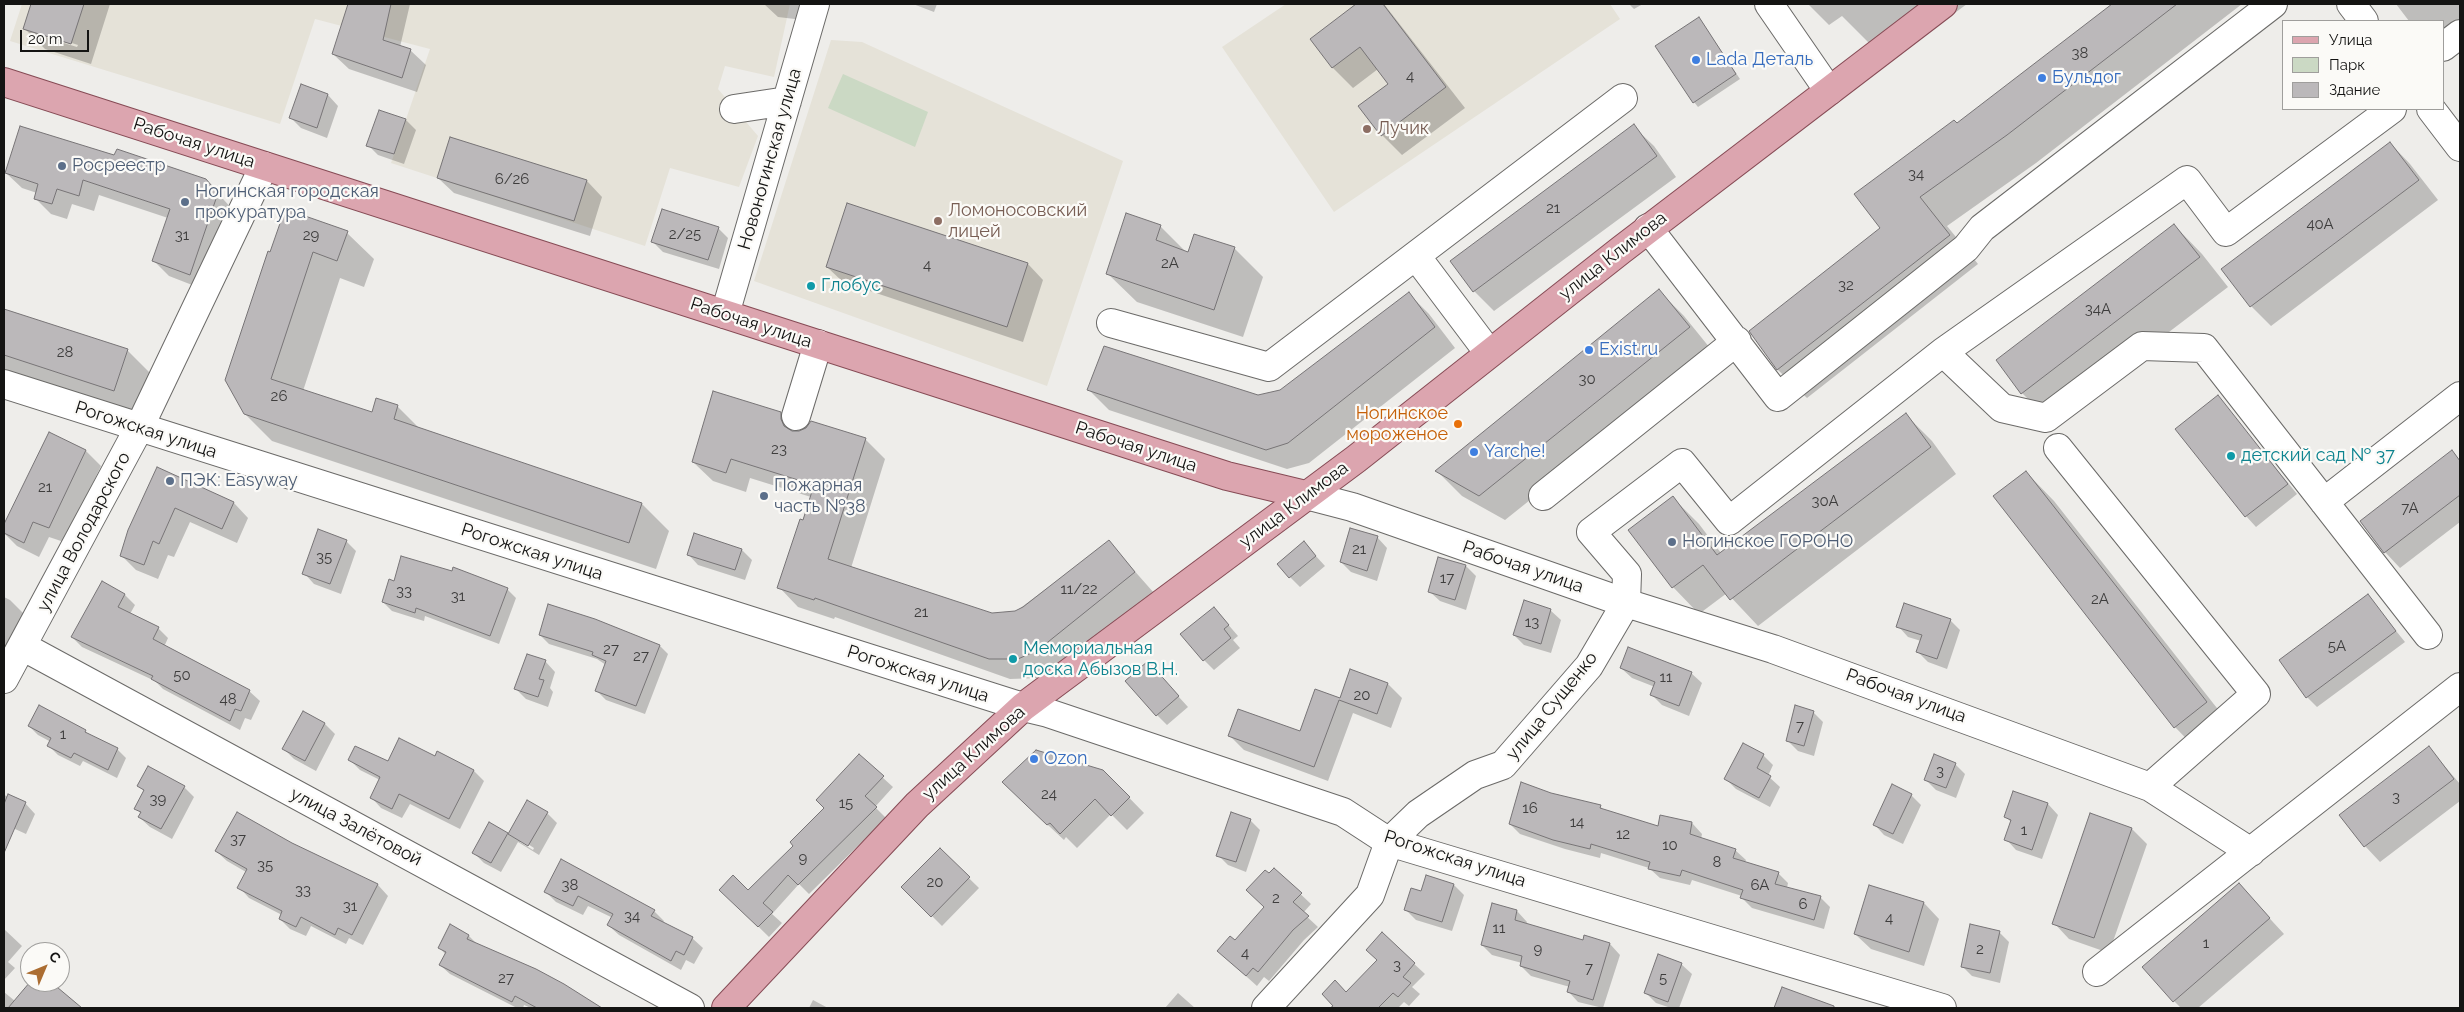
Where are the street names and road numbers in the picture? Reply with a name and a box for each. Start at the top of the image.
street label: Новоногинская улица [734,66,806,252]
street label: Рабочая улица [131,113,257,173]
street label: улица Климова [1555,207,1671,305]
street label: Рабочая улица [688,293,814,353]
street label: Рогожская улица [72,397,220,463]
street label: Рабочая улица [1073,417,1199,477]
street label: улица Володарского [33,448,135,616]
street label: улица Климова [1235,457,1353,553]
street label: Рогожская улица [458,519,606,585]
street label: Рабочая улица [1460,536,1586,598]
street label: Рогожская улица [844,641,992,707]
street label: улица Сущенко [1502,647,1602,765]
street label: Рабочая улица [1843,664,1969,728]
street label: улица Климова [918,701,1030,805]
street label: улица Залётовой [286,783,426,871]
street label: Рогожская улица [1381,826,1529,892]

